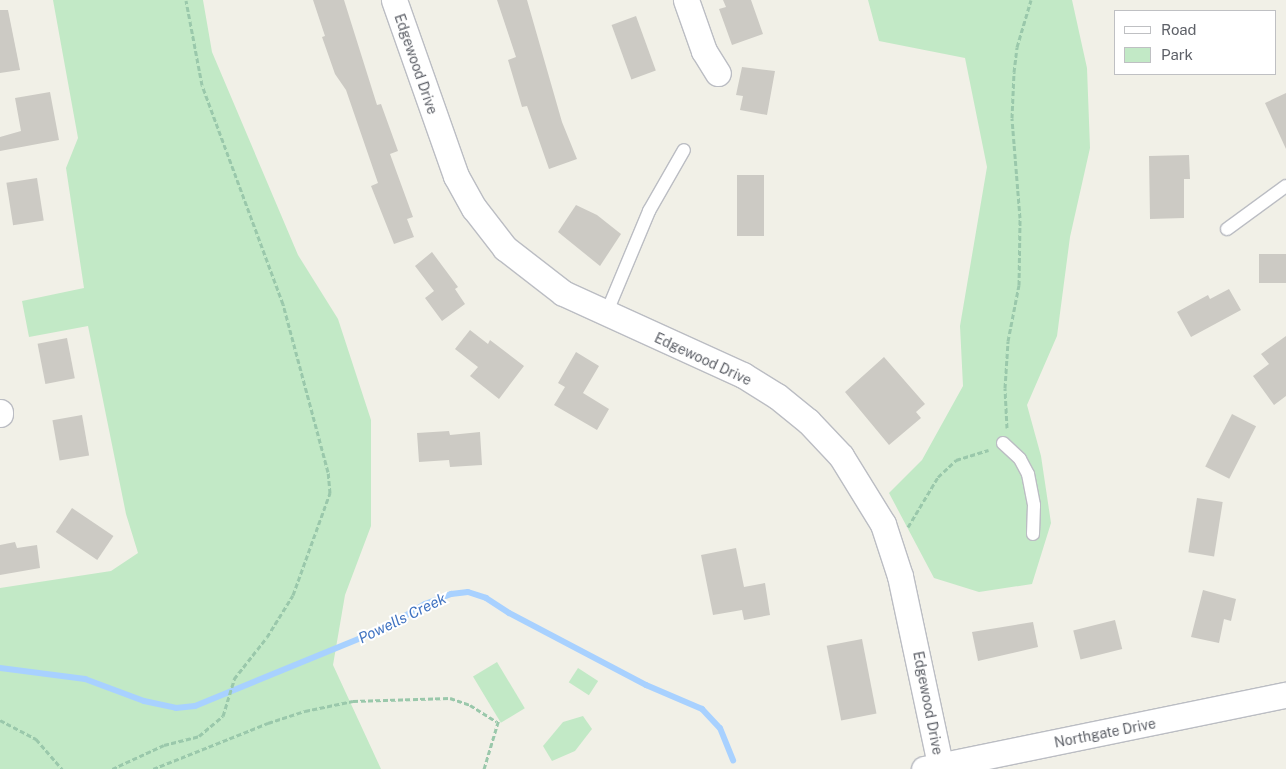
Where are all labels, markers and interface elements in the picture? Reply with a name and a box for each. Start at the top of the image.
legend [1114,10,1276,75]
street label: Edgewood Drive [391,12,441,116]
text: Road [1161,21,1197,38]
text: Park [1161,46,1193,63]
street label: Edgewood Drive [652,329,754,389]
water label: Powells Creek [355,589,449,647]
street label: Edgewood Drive [910,650,946,756]
street label: Northgate Drive [1053,715,1157,751]

